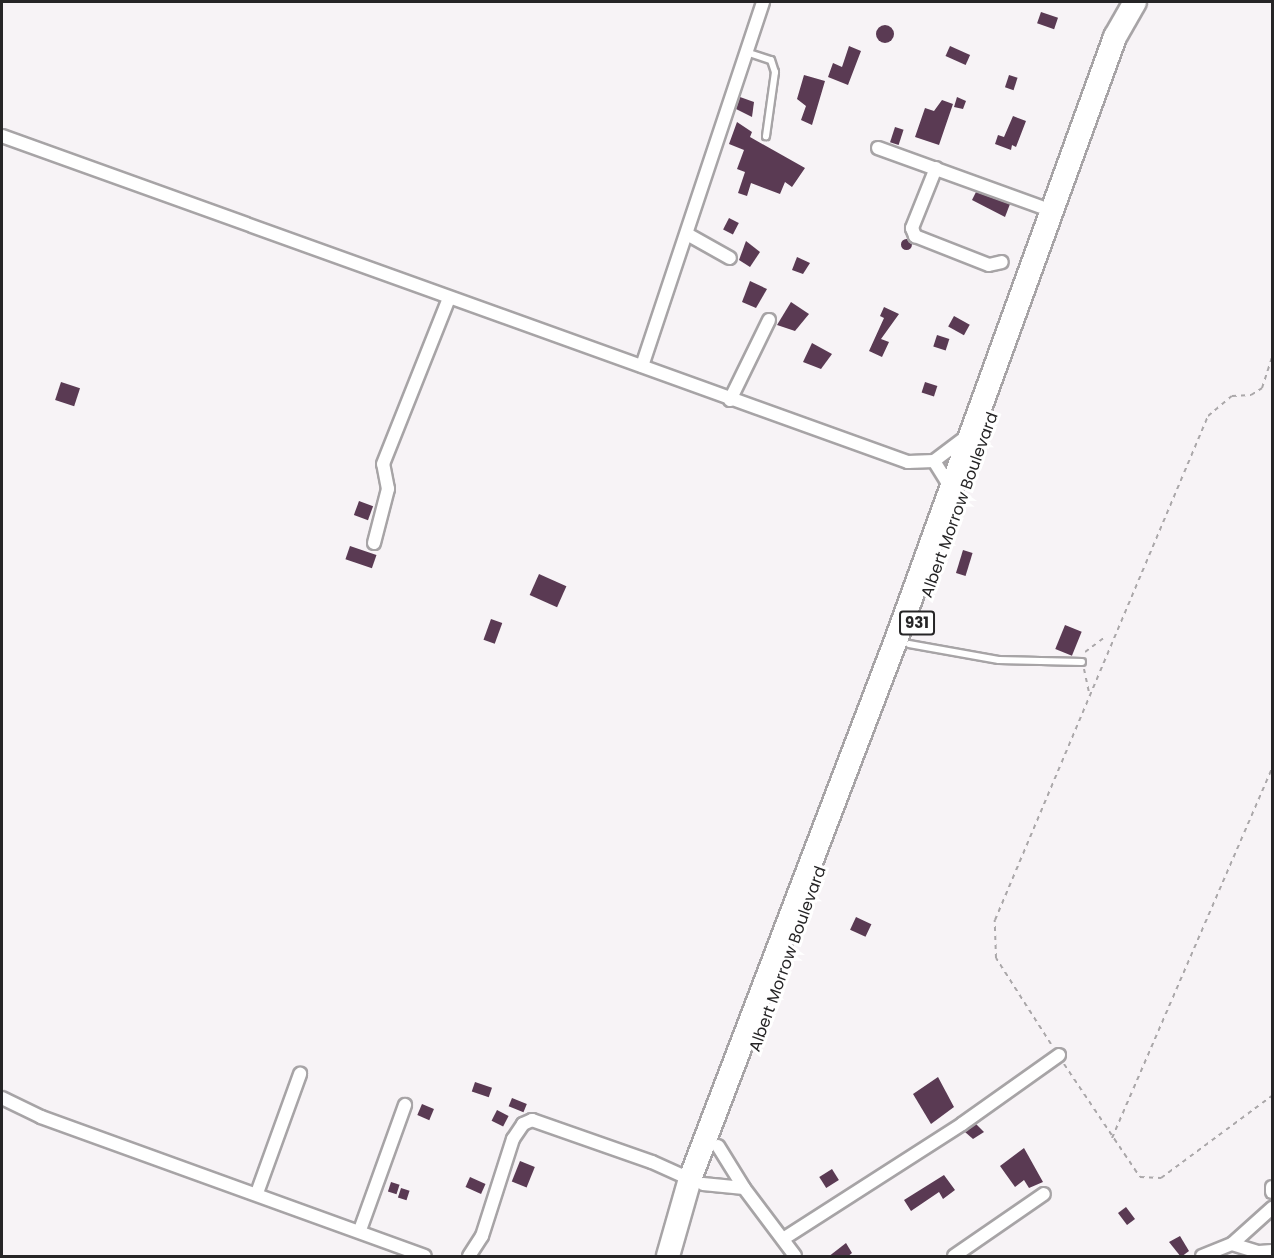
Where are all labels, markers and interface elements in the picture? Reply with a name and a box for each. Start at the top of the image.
street label: Albert Morrow Boulevard [917,410,1003,600]
road number: 931 [899,611,935,635]
street label: Albert Morrow Boulevard [745,864,831,1054]

